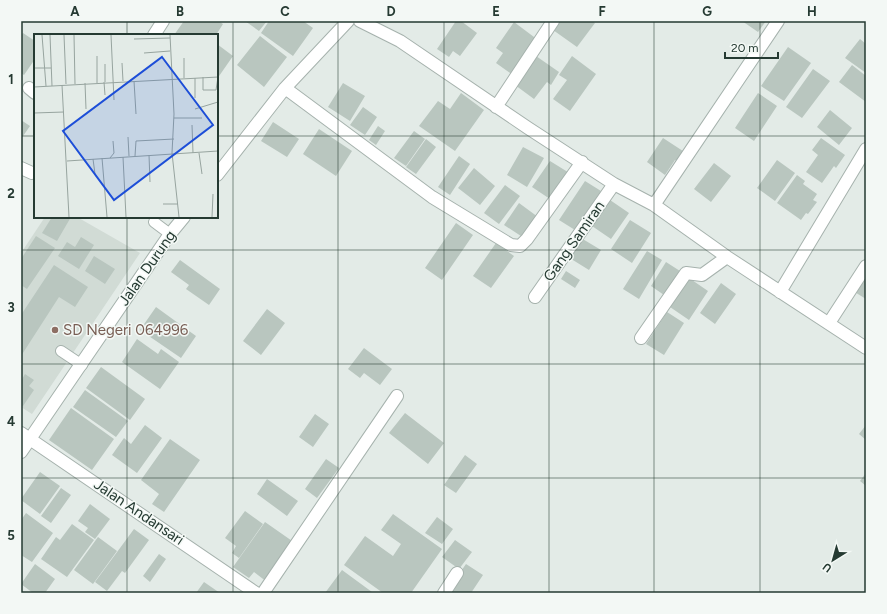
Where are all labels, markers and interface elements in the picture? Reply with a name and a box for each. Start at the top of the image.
text: A [70,4,80,19]
text: B [176,4,184,19]
text: C [280,4,290,19]
text: D [386,4,396,19]
text: E [492,4,500,19]
text: F [598,4,606,19]
text: G [702,4,712,19]
text: H [807,4,817,19]
inset map [34,34,218,218]
scale bar [725,34,778,60]
text: 20 m [731,41,759,55]
text: 1 [8,72,14,87]
text: 2 [7,186,15,201]
street label: Gang Samiran [540,197,608,285]
street label: Jalan Durung [114,227,180,309]
text: 3 [7,300,15,315]
place label: SD Negeri 064996 [63,321,189,339]
marker: SD Negeri 064996 [50,325,60,335]
text: 4 [7,414,15,429]
street label: Jalan Andansari [90,475,188,549]
text: 5 [7,528,15,543]
north arrow [813,540,853,580]
text: U [820,560,834,575]

